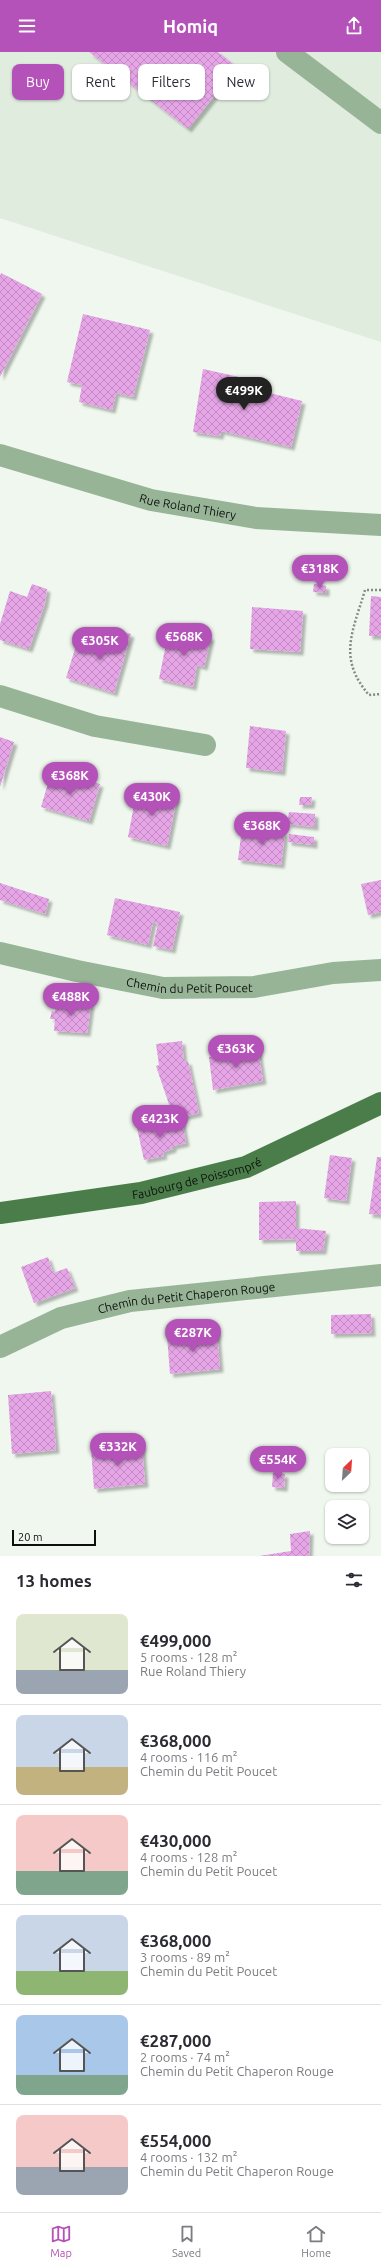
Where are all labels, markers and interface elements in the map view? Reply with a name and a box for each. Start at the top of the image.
icon: menu [16,15,38,37]
icon: share [343,15,365,37]
text: Homiq [163,16,218,36]
chip: Buy [12,64,64,100]
chip: Rent [72,64,130,100]
chip: Filters [138,64,205,100]
chip: New [213,64,269,100]
pin: €499K [216,377,272,411]
text: €499K [225,383,263,397]
street label: Rue Roland Thiery [138,490,237,521]
pin: €318K [292,555,348,589]
text: €318K [301,561,339,575]
pin: €568K [156,623,212,657]
pin: €305K [72,627,128,661]
text: €568K [165,629,203,643]
text: €305K [81,633,119,647]
pin: €368K [42,762,98,796]
text: €368K [51,768,89,782]
pin: €430K [124,783,180,817]
text: €430K [133,789,171,803]
pin: €368K [234,812,290,846]
text: €368K [243,818,281,832]
street label: Chemin du Petit Poucet [125,974,253,995]
pin: €488K [43,983,99,1017]
text: €488K [52,989,90,1003]
pin: €363K [208,1035,264,1069]
text: €363K [217,1041,255,1055]
pin: €423K [132,1105,188,1139]
text: €423K [141,1111,179,1125]
street label: Faubourg de Poissompré [131,1154,263,1201]
street label: Chemin du Petit Chaperon Rouge [96,1279,276,1315]
pin: €287K [165,1319,221,1353]
text: €287K [174,1325,212,1339]
pin: €332K [90,1433,146,1467]
text: €332K [99,1439,137,1453]
pin: €554K [250,1446,306,1480]
north arrow [325,1448,369,1492]
map controls [325,1448,369,1544]
text: €554K [259,1452,297,1466]
button: layers [325,1500,369,1544]
scale bar [12,1528,96,1547]
text: 20 m [18,1531,42,1543]
icon: filters [343,1569,365,1591]
text: 13 homes [16,1571,92,1590]
icon: home [48,1630,96,1678]
text: €499,000 [140,1631,211,1650]
text: 5 rooms · 128 m² [140,1650,237,1664]
text: Rue Roland Thiery [140,1664,246,1678]
icon: home [48,1731,96,1779]
text: €368,000 [140,1731,211,1750]
text: 4 rooms · 116 m² [140,1750,237,1764]
text: Chemin du Petit Poucet [140,1764,277,1778]
icon: home [48,1831,96,1879]
text: €430,000 [140,1831,211,1850]
text: 4 rooms · 128 m² [140,1850,237,1864]
text: Chemin du Petit Poucet [140,1864,277,1878]
icon: home [48,1931,96,1979]
text: €368,000 [140,1931,211,1950]
text: 3 rooms · 89 m² [140,1950,230,1964]
text: Chemin du Petit Poucet [140,1964,277,1978]
icon: home [48,2031,96,2079]
text: €287,000 [140,2031,211,2050]
text: 2 rooms · 74 m² [140,2050,230,2064]
text: Chemin du Petit Chaperon Rouge [140,2064,334,2078]
icon: home [48,2131,96,2179]
text: €554,000 [140,2131,211,2150]
text: 4 rooms · 132 m² [140,2150,237,2164]
text: Chemin du Petit Chaperon Rouge [140,2164,334,2178]
tab: Map [50,2223,72,2259]
tab: Saved [172,2223,201,2259]
tab: Home [301,2223,331,2259]

